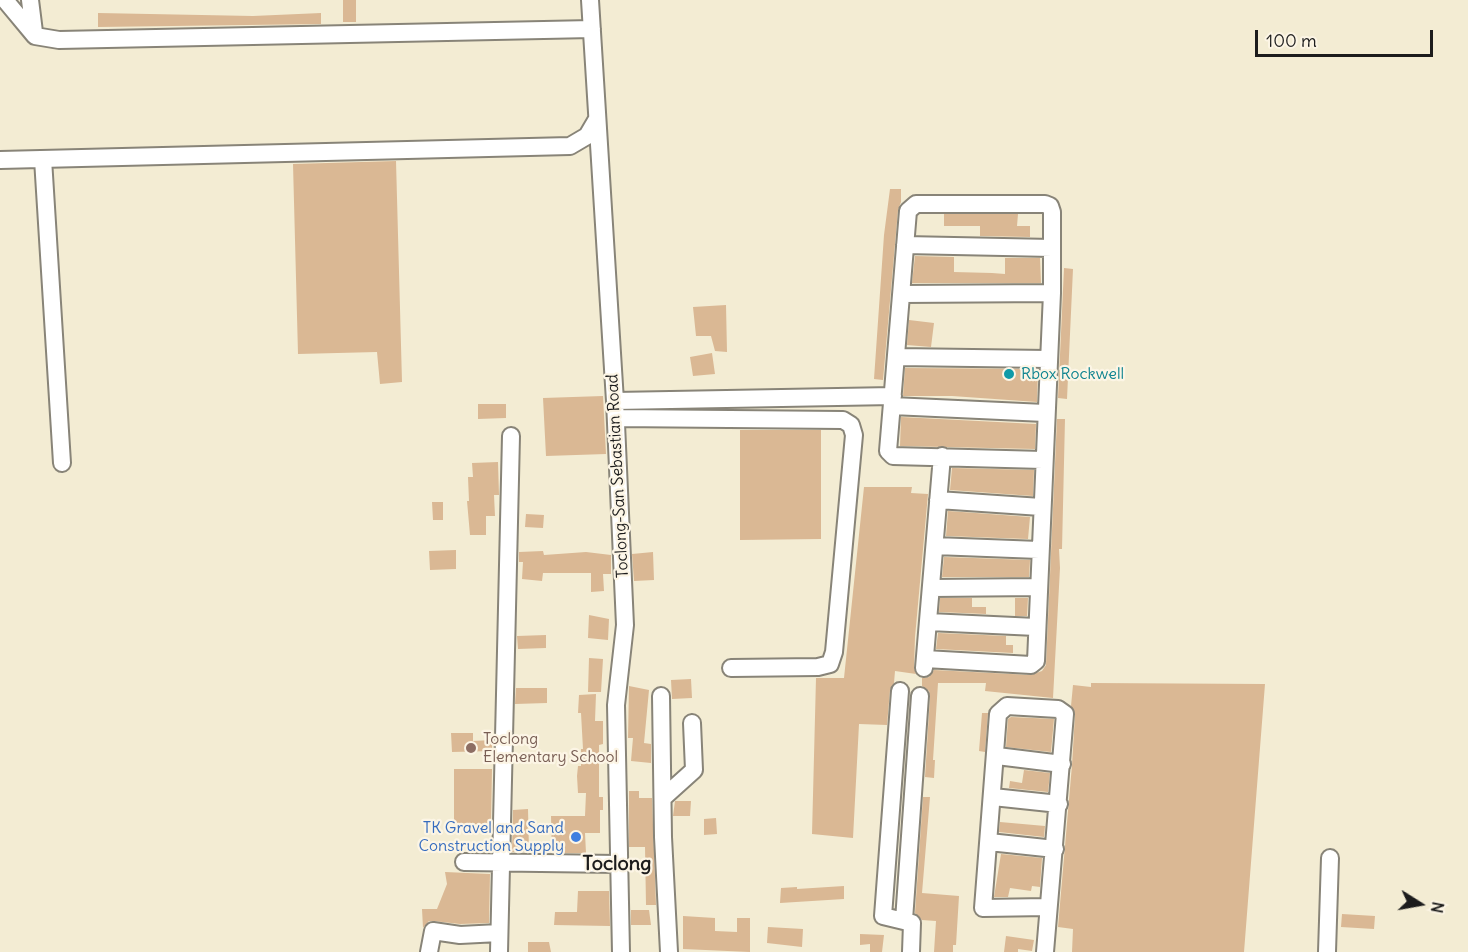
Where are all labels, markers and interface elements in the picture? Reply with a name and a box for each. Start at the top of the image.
scale bar [1258,18,1436,56]
text: 100 m [1266,29,1317,52]
place label: Rbox Rockwell [1021,364,1124,384]
marker: Rbox Rockwell [1002,367,1016,381]
street label: Toclong-San Sebastian Road [603,374,633,578]
place label: Toclong Elementary School [483,729,618,767]
marker: Toclong Elementary School [464,741,478,755]
place label: TK Gravel and Sand Construction Supply [419,818,564,856]
marker: TK Gravel and Sand Construction Supply [569,830,583,844]
district label: Toclong [582,852,652,876]
north arrow [1390,874,1450,934]
text: N [1427,900,1449,915]

